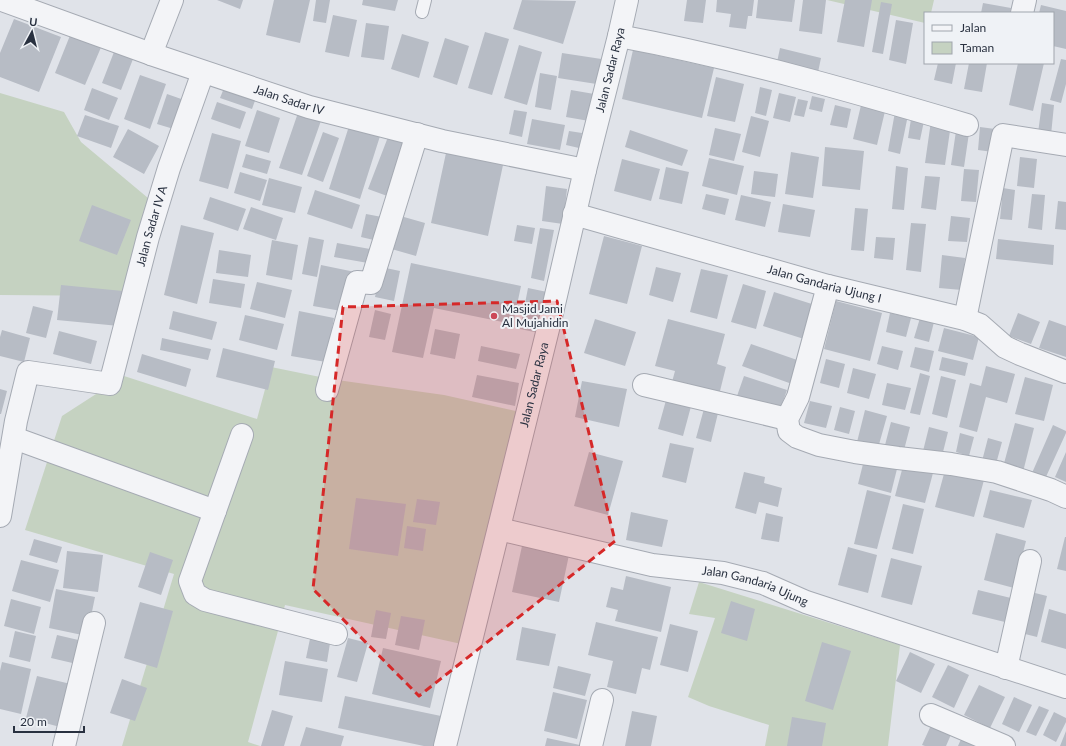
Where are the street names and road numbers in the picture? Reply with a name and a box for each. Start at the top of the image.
street label: Jalan Sadar Raya [592,26,628,114]
street label: Jalan Sadar IV [252,81,327,118]
street label: Jalan Sadar IV A [133,183,170,268]
street label: Jalan Gandaria Ujung I [766,261,883,306]
street label: Jalan Sadar Raya [516,341,551,429]
street label: Jalan Gandaria Ujung [701,563,811,609]

